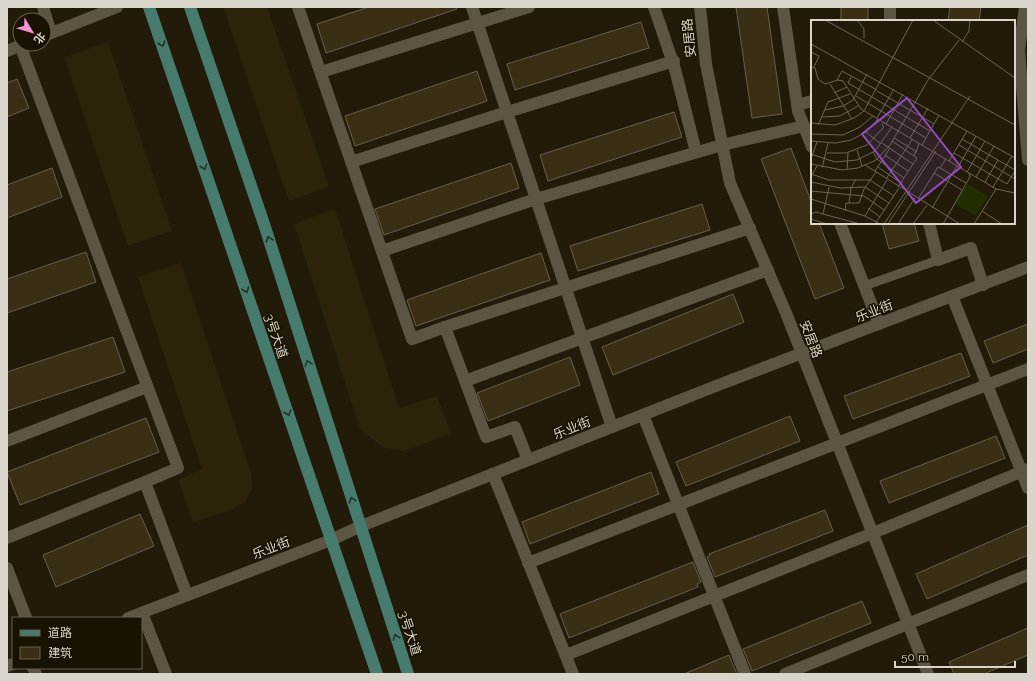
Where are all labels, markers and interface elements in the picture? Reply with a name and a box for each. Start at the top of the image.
north arrow [12,12,52,52]
street label: 安居路 [680,18,698,58]
inset map [811,20,1015,224]
text: 北 [31,30,48,46]
one-way arrow [157,40,165,47]
one-way arrow [199,163,207,170]
one-way arrow [265,236,274,243]
one-way arrow [241,286,249,293]
street label: 乐业街 [853,297,895,325]
street label: 3号大道 [261,312,291,360]
street label: 安居路 [797,318,825,360]
one-way arrow [305,359,313,366]
one-way arrow [283,409,291,416]
street label: 乐业街 [551,414,593,442]
one-way arrow [349,496,357,503]
street label: 乐业街 [250,534,292,562]
street label: 3号大道 [396,609,424,657]
legend [12,617,142,669]
text: 道路 [48,626,72,640]
one-way arrow [393,634,401,641]
scale bar [895,643,1015,669]
text: 建筑 [48,646,72,660]
text: 50 m [901,650,929,664]

